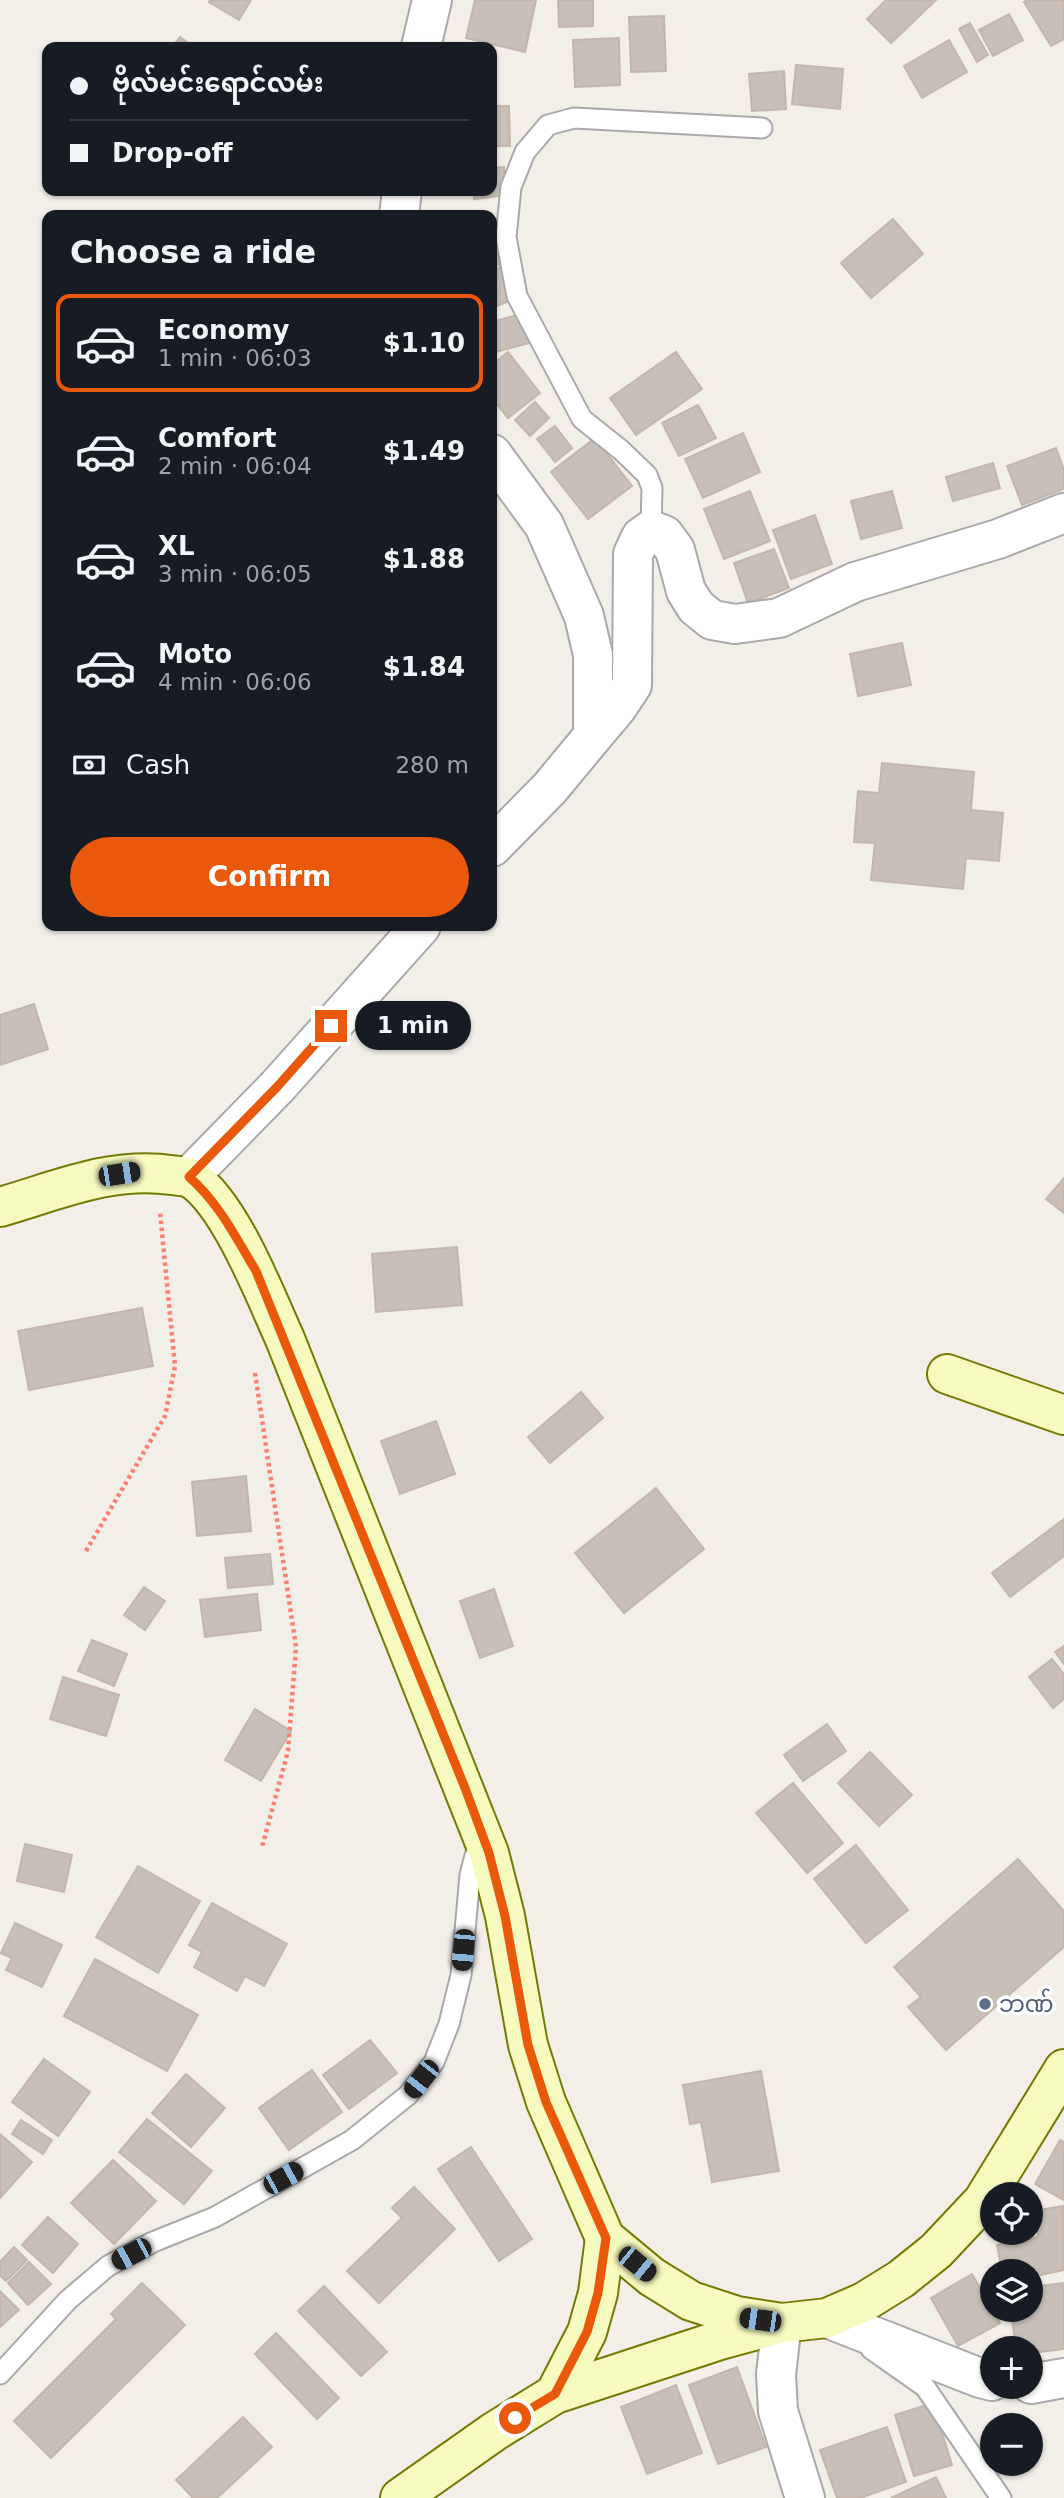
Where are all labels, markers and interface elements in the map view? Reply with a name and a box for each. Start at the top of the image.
text: ဗိုလ်‌မင်းရောင်‌လမ်း [112,68,324,98]
text: Drop-off [112,138,233,168]
text: Choose a ride [70,233,316,271]
icon: car [74,312,137,375]
text: Economy [158,315,289,345]
text: $1.10 [383,328,465,358]
text: 1 min · 06:03 [158,345,312,371]
icon: car [74,420,137,483]
text: Comfort [158,423,276,453]
text: $1.49 [383,436,465,466]
text: 2 min · 06:04 [158,453,312,479]
icon: car [74,528,137,591]
text: XL [158,531,195,561]
text: $1.88 [383,544,465,574]
text: 3 min · 06:05 [158,561,312,587]
icon: car [74,636,137,699]
text: Moto [158,639,232,669]
text: $1.84 [383,652,465,682]
text: 4 min · 06:06 [158,669,312,695]
icon: cash [70,746,108,784]
text: Cash [126,750,190,780]
text: 280 m [395,752,469,778]
button: Confirm [70,837,469,917]
callout: 1 min [356,1002,471,1050]
route end [315,1010,347,1042]
text: 1 min [377,1012,449,1038]
car [97,1160,142,1188]
car [451,1928,476,1972]
place label: ဘဏ် [999,1988,1054,2017]
marker: ဘဏ် [977,1996,993,2012]
car [400,2056,443,2102]
car [260,2159,307,2197]
map controls [980,2182,1043,2476]
button: locate [980,2182,1043,2245]
car [108,2235,155,2273]
car [615,2243,660,2285]
button: layers [980,2259,1043,2322]
car [738,2307,783,2333]
button: + [980,2336,1043,2399]
route start [499,2402,531,2434]
button: − [980,2413,1043,2476]

